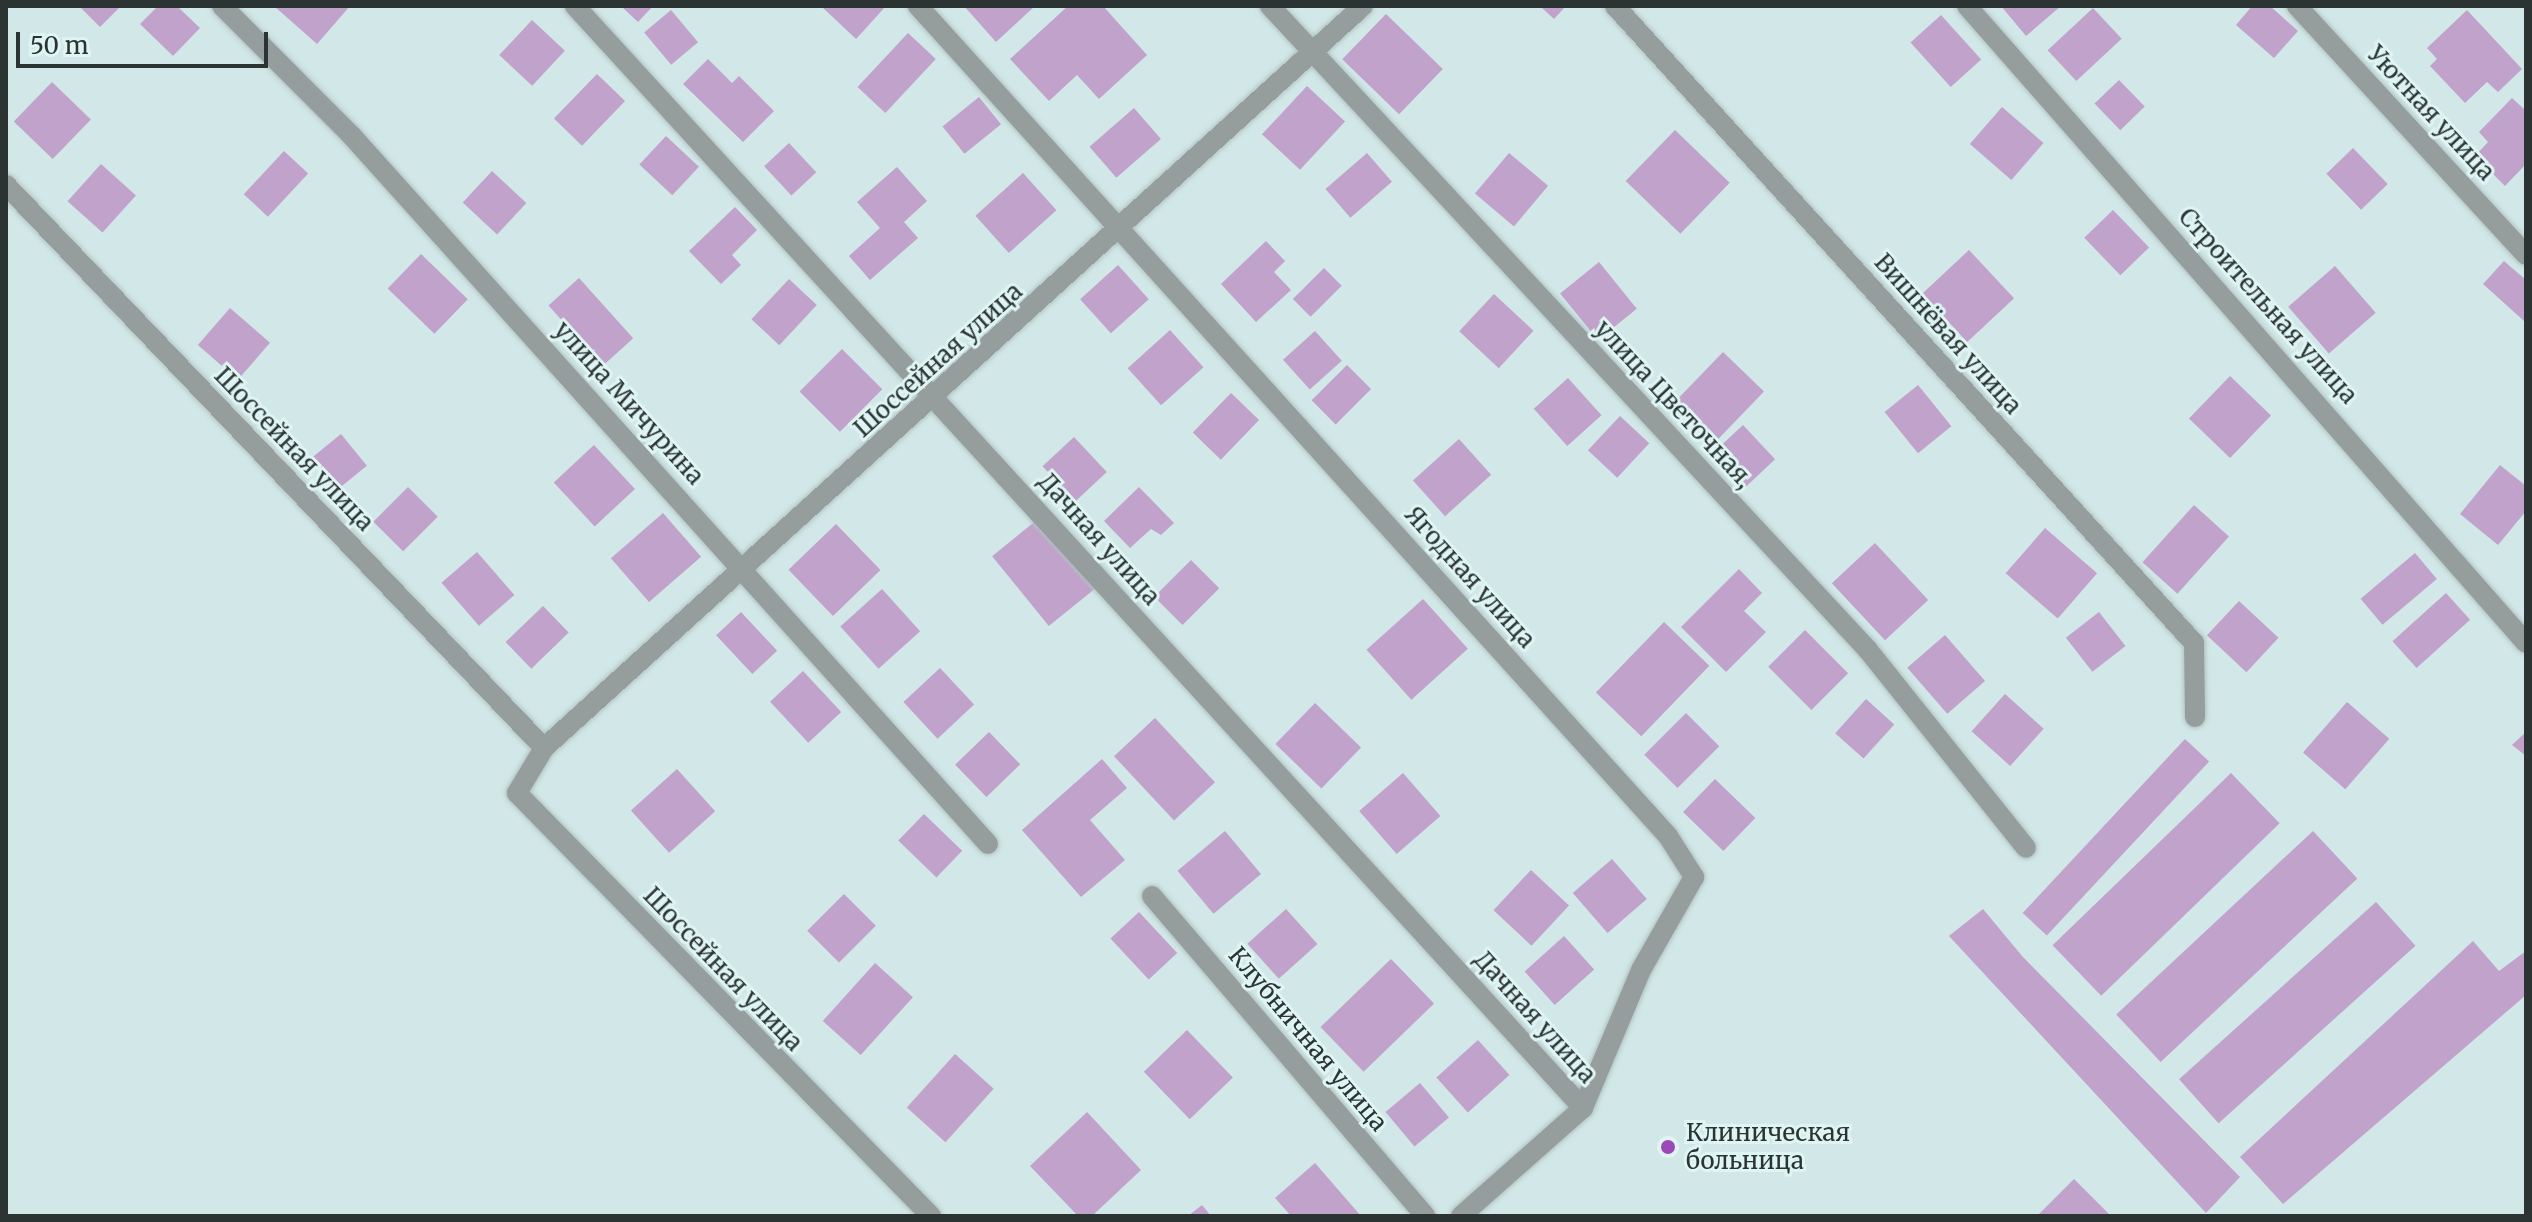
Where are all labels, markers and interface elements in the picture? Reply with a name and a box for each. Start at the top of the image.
scale bar [20,16,272,66]
text: 50 m [30,30,89,61]
street label: Уютная улица [2361,40,2501,186]
street label: Строительная улица [2173,202,2363,410]
street label: Вишнёвая улица [1868,248,2028,420]
street label: Шоссейная улица [848,277,1028,443]
street label: улица Цветочная, [1589,314,1759,494]
street label: улица Мичурина [548,316,710,490]
street label: Шоссейная улица [208,361,380,537]
street label: Дачная улица [1032,467,1166,611]
street label: Ягодная улица [1399,500,1541,654]
street label: Шоссейная улица [637,881,809,1057]
street label: Клубничная улица [1223,941,1393,1137]
street label: Дачная улица [1468,945,1602,1089]
place label: Клиническая больница [1686,1119,1850,1175]
marker: Клиническая больница [1657,1136,1679,1158]

